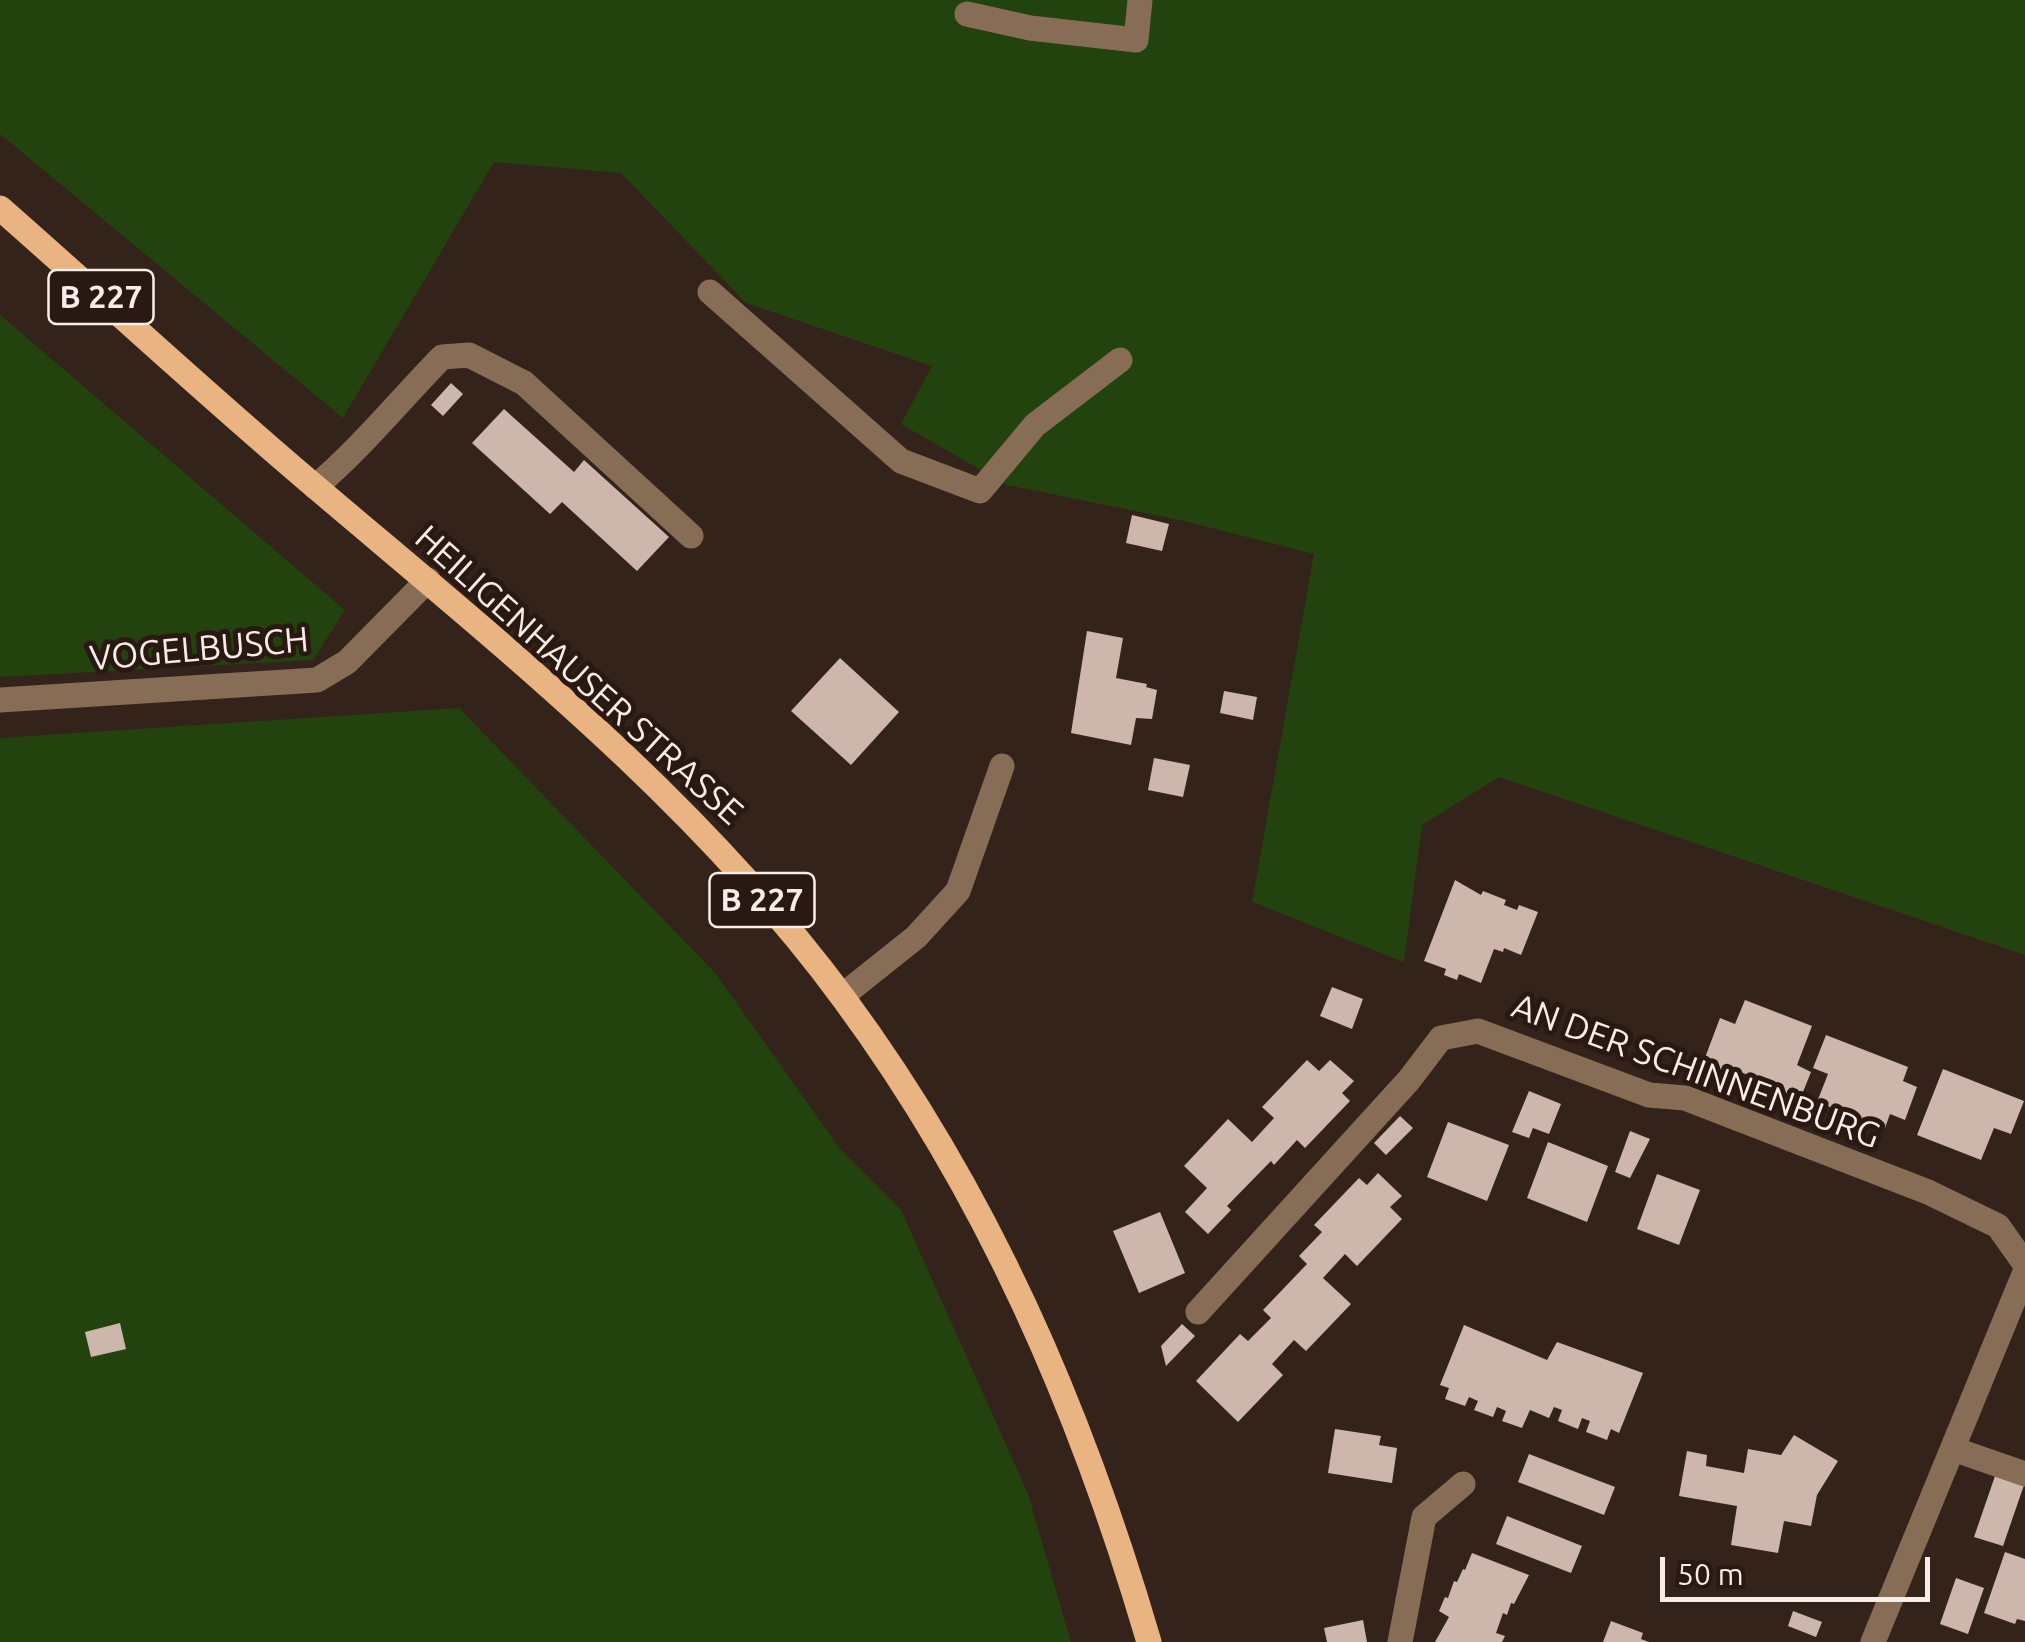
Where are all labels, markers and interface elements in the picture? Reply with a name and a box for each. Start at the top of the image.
road number: B 227 [48,270,154,324]
street label: HEILIGENHAUSER STRASSE [406,517,752,833]
street label: VOGELBUSCH [88,618,310,680]
road number: B 227 [710,873,814,927]
street label: AN DER SCHINNENBURG [1506,985,1886,1157]
scale bar [1665,1537,1935,1599]
text: 50 m [1677,1557,1744,1591]

